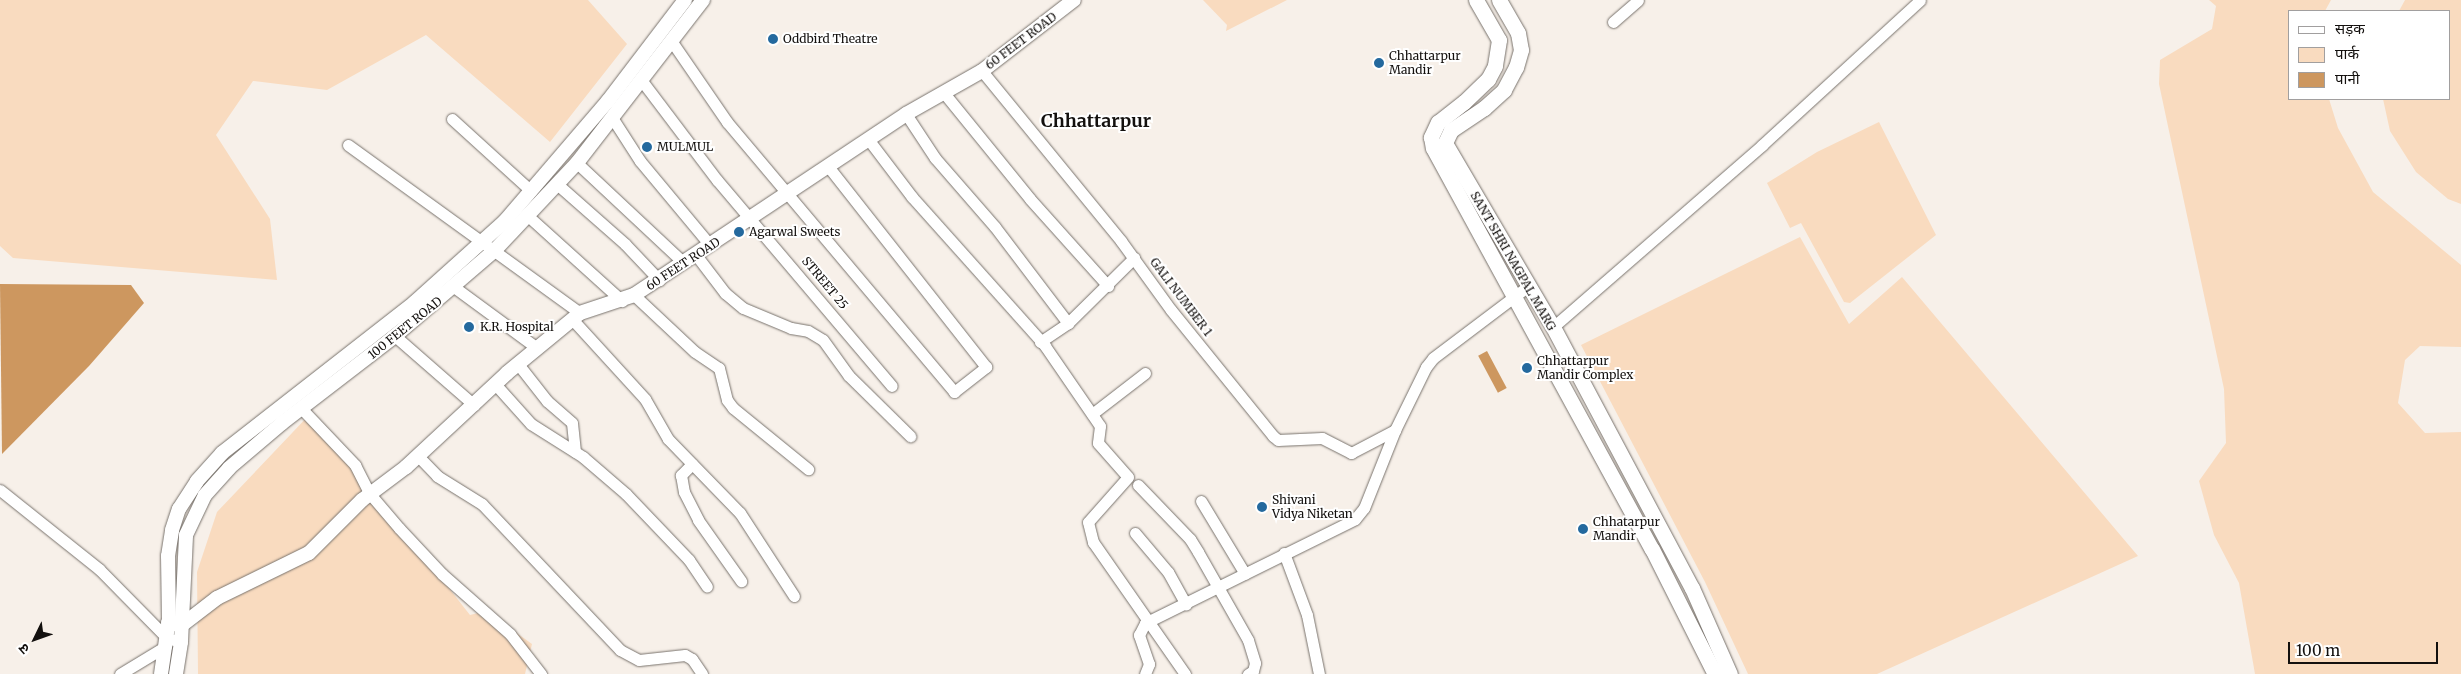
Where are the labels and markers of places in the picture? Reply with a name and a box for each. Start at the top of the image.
place label: Oddbird Theatre [783,32,878,46]
marker: Oddbird Theatre [767,33,779,45]
place label: Chhattarpur Mandir [1389,49,1461,77]
marker: Chhattarpur Mandir [1373,57,1385,69]
place label: MULMUL [657,140,713,154]
marker: MULMUL [641,141,653,153]
place label: Agarwal Sweets [749,225,840,239]
marker: Agarwal Sweets [733,226,745,238]
marker: K.R. Hospital [462,320,476,334]
place label: K.R. Hospital [480,320,554,334]
place label: Chhattarpur Mandir Complex [1537,354,1633,382]
marker: Chhattarpur Mandir Complex [1521,362,1533,374]
place label: Shivani Vidya Niketan [1272,493,1353,521]
marker: Shivani Vidya Niketan [1256,501,1268,513]
place label: Chhatarpur Mandir [1593,515,1660,543]
marker: Chhatarpur Mandir [1577,523,1589,535]

